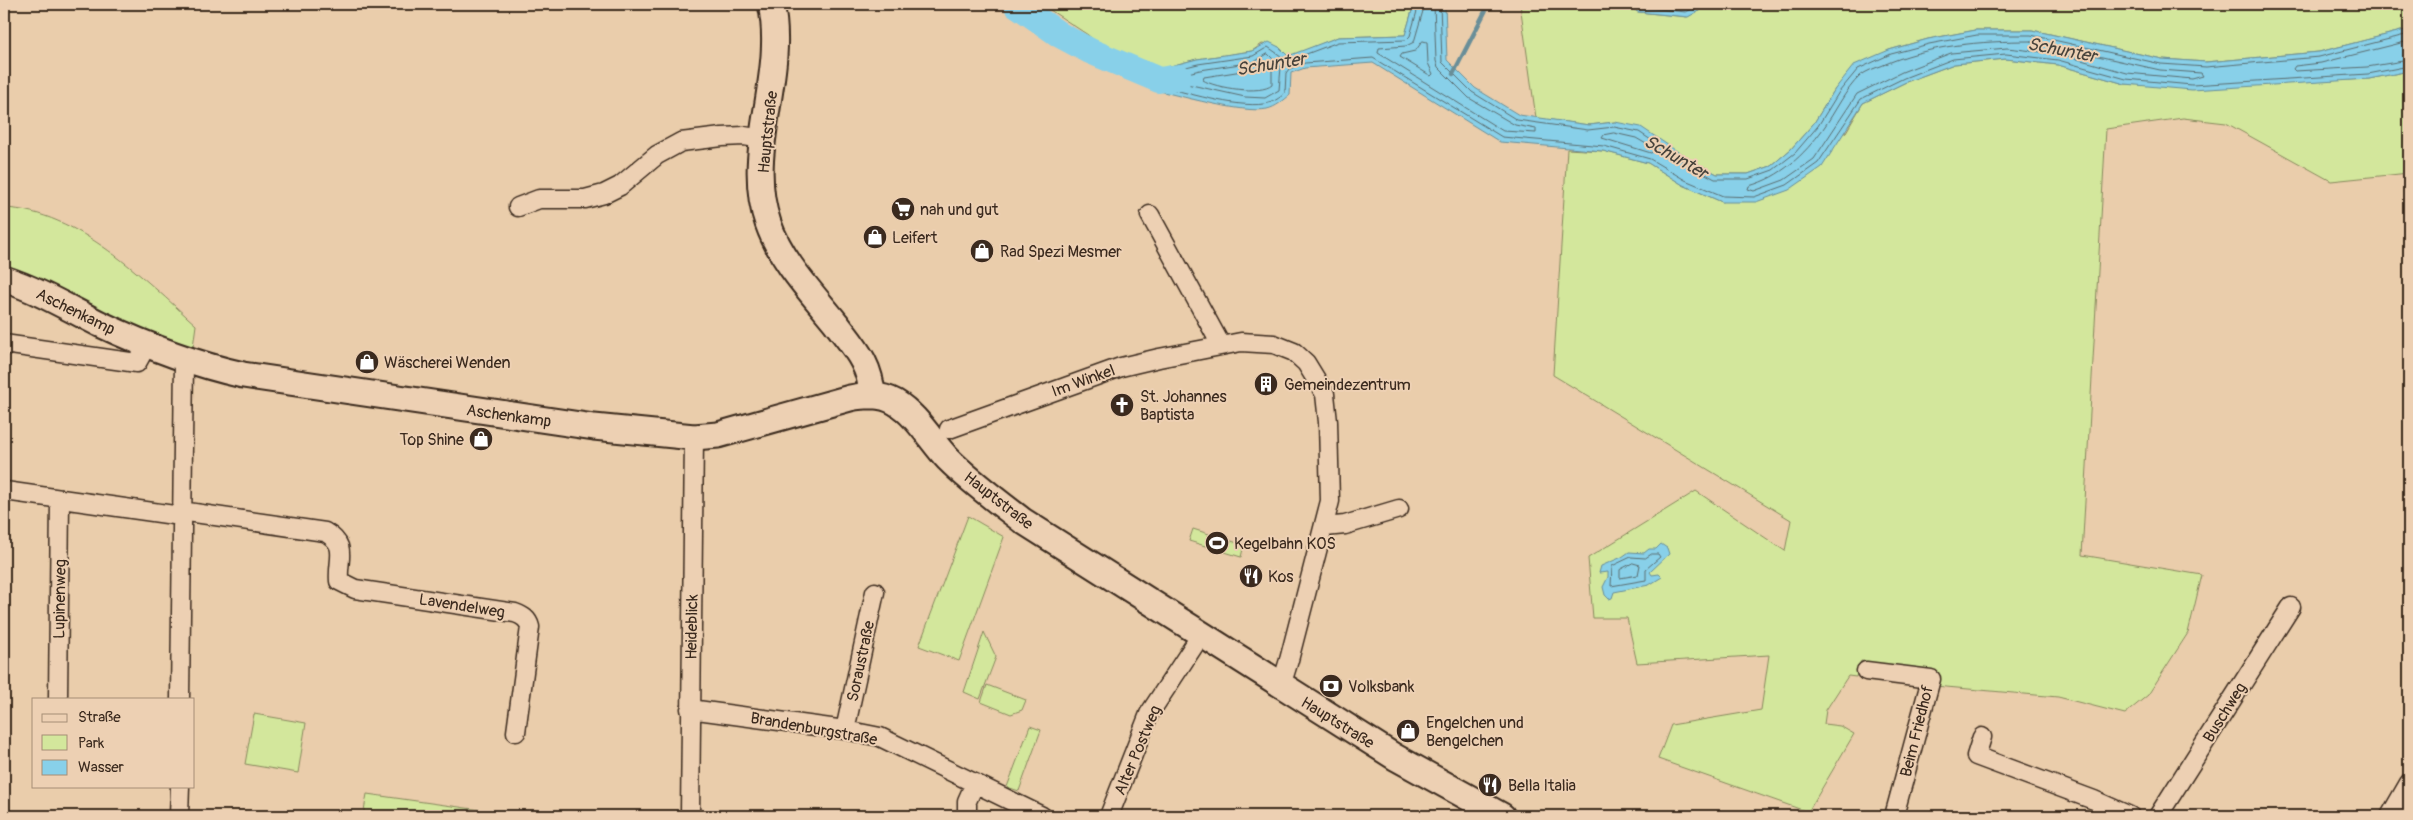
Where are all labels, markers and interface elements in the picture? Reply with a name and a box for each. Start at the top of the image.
water label: Schunter [2025,33,2101,69]
water label: Schunter [1235,47,1310,81]
street label: Hauptstraße [754,90,782,174]
water label: Schunter [1640,130,1714,186]
supermarket icon: nah und gut [890,196,916,222]
place label: nah und gut [920,200,999,220]
shop icon: Leifert [862,224,888,250]
place label: Leifert [892,228,938,248]
shop icon: Rad Spezi Mesmer [969,238,995,264]
place label: Rad Spezi Mesmer [1000,242,1122,262]
street label: Aschenkamp [33,284,118,340]
shop icon: Wäscherei Wenden [354,349,380,375]
place label: Wäscherei Wenden [384,353,510,373]
street label: Im Winkel [1049,360,1118,402]
building icon: Gemeindezentrum [1253,371,1279,397]
place label: Gemeindezentrum [1284,375,1411,395]
place label: St. Johannes Baptista [1140,387,1227,425]
church icon: St. Johannes Baptista [1109,392,1135,418]
street label: Aschenkamp [465,400,553,432]
shop icon: Top Shine [468,426,494,452]
place label: Top Shine [399,430,464,450]
street label: Hauptstraße [960,467,1037,534]
sports icon: Kegelbahn KOS [1204,530,1230,556]
place label: Kegelbahn KOS [1234,534,1336,554]
street label: Lupinenweg [49,559,71,639]
restaurant icon: Kos [1238,563,1264,589]
place label: Kos [1268,567,1293,587]
street label: Lavendelweg [417,589,506,623]
street label: Heideblick [681,594,703,660]
street label: Soraustraße [843,619,879,703]
bank icon: Volksbank [1318,673,1344,699]
place label: Volksbank [1348,677,1415,697]
street label: Buschweg [2199,679,2251,746]
street label: Beim Friedhof [1896,683,1938,779]
street label: Hauptstraße [1297,692,1378,753]
legend [32,698,195,788]
street label: Alter Postweg [1110,703,1166,798]
text: Straße [78,708,121,727]
street label: Brandenburgstraße [749,708,879,750]
place label: Engelchen und Bengelchen [1426,713,1524,751]
shop icon: Engelchen und Bengelchen [1395,718,1421,744]
text: Park [78,734,105,753]
text: Wasser [78,758,125,777]
restaurant icon: Bella Italia [1477,772,1503,798]
place label: Bella Italia [1508,776,1576,796]

